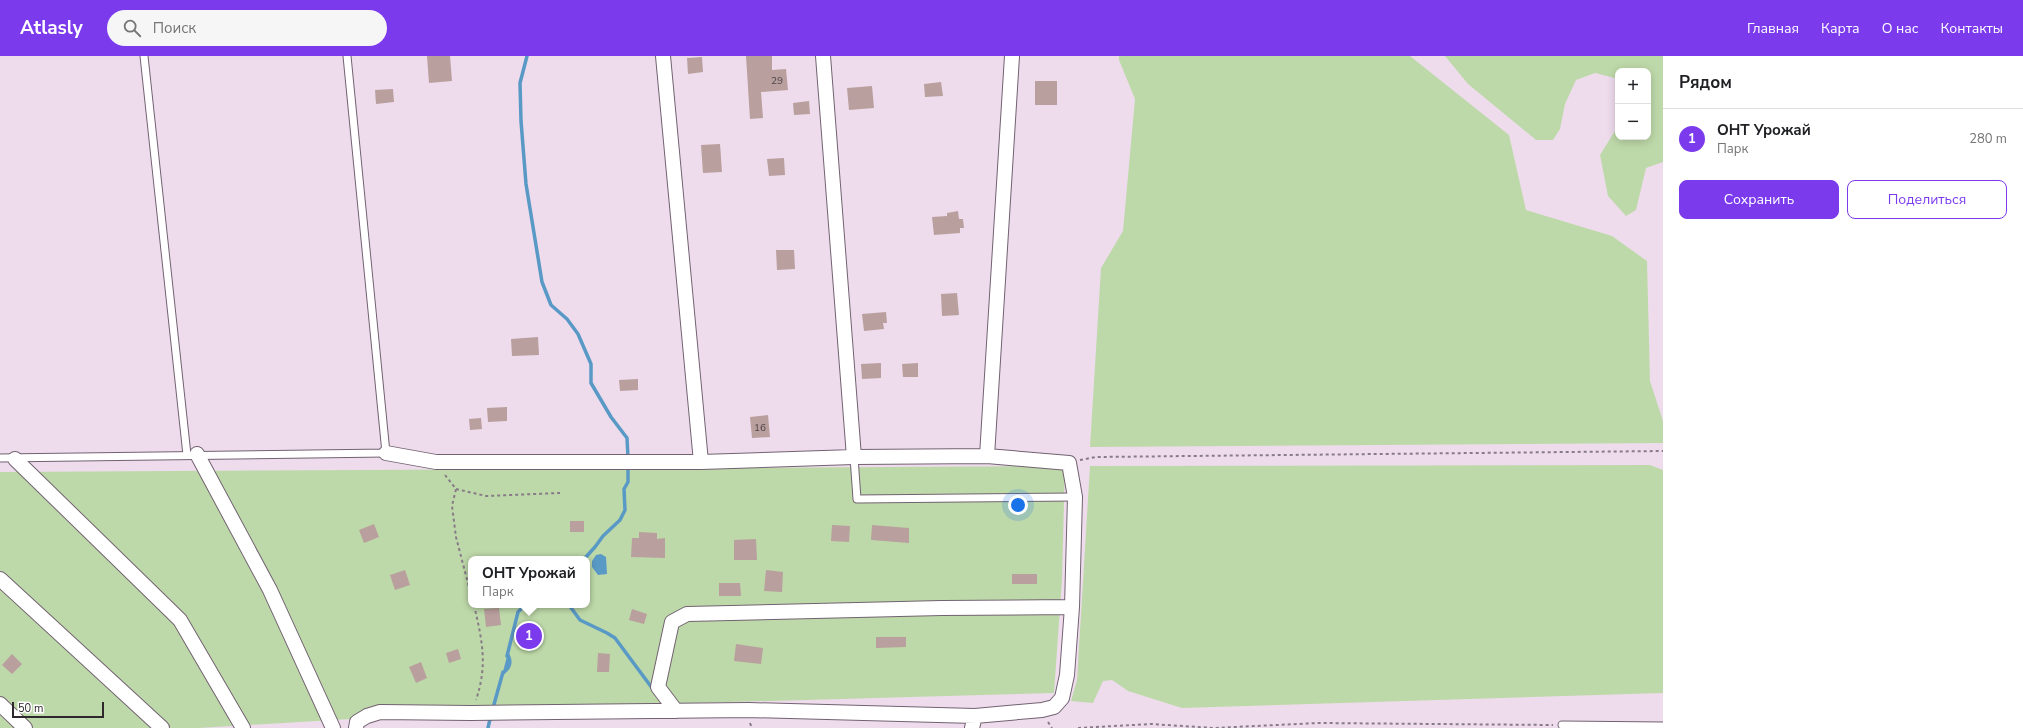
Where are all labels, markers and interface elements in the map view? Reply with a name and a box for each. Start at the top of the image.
search box [107,10,387,46]
text: Atlasly [20,15,83,41]
icon: search [121,17,143,39]
text: Поиск [153,18,196,38]
text: Главная [1747,19,1799,38]
text: Карта [1821,19,1860,38]
text: О нас [1882,19,1918,38]
text: Контакты [1940,19,2003,38]
map controls [1615,68,1651,140]
button: + [1615,68,1651,104]
text: Рядом [1679,71,1732,94]
house number: 29 [771,74,783,88]
button: − [1615,104,1651,140]
text: ОНТ Урожай [1717,120,1811,140]
text: 1 [1688,130,1696,148]
text: 280 m [1969,130,2007,148]
text: Парк [1717,140,1748,158]
button: Сохранить [1679,180,1839,219]
button: Поделиться [1847,180,2007,219]
house number: 16 [754,421,766,435]
your location [1008,495,1028,515]
popup [468,556,590,608]
text: ОНТ Урожай [482,563,576,583]
text: Парк [482,583,513,601]
pin: 1 [516,621,542,651]
scale bar [12,700,104,719]
text: 50 m [18,701,43,716]

